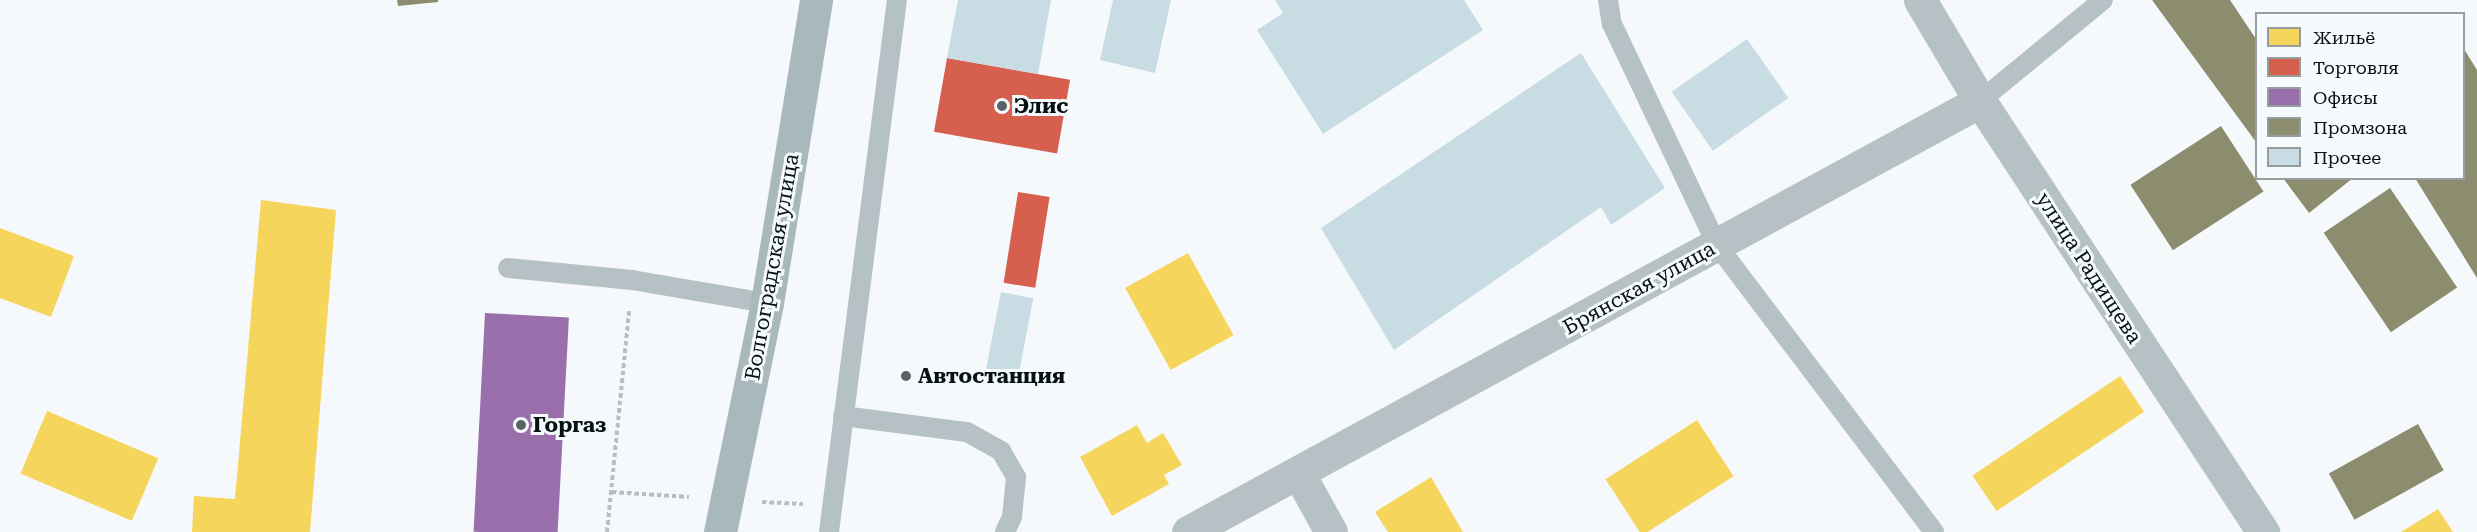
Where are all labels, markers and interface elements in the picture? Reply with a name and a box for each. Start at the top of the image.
legend [2255,12,2465,180]
text: Жильё [2313,27,2375,48]
text: Торговля [2313,57,2399,78]
text: Офисы [2313,87,2378,108]
place label: Элис [1014,93,1068,119]
marker: Элис [995,99,1009,113]
text: Промзона [2313,117,2407,138]
text: Прочее [2313,147,2381,168]
street label: Волгоградская улица [740,152,804,382]
street label: улица Радищева [2031,188,2147,348]
street label: Брянская улица [1559,236,1719,340]
place label: Автостанция [918,363,1065,389]
marker: Автостанция [899,369,913,383]
place label: Горгаз [533,412,607,438]
marker: Горгаз [514,418,528,432]

